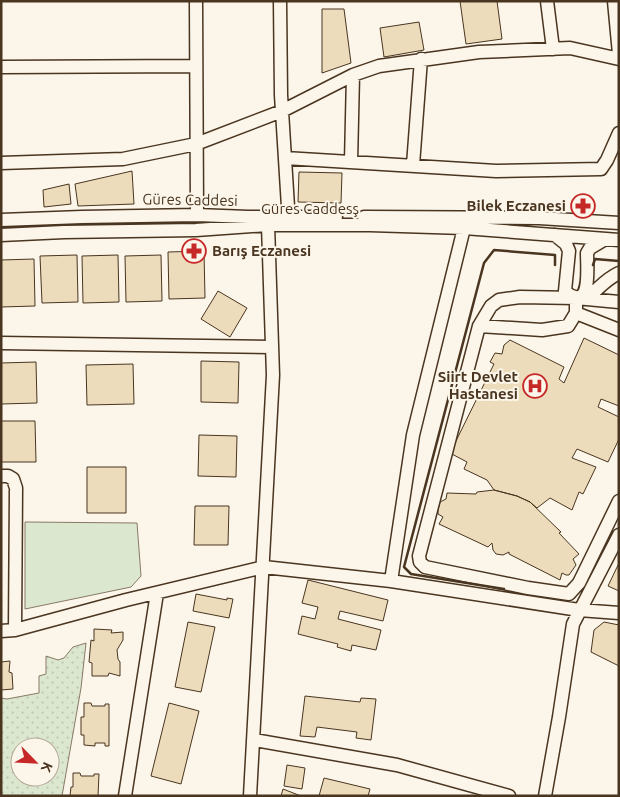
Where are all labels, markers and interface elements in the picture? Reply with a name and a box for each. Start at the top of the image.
street label: Güres Caddesi [142,190,238,209]
pharmacy icon: Bilek Eczanesi [570,193,596,219]
place label: Bilek Eczanesi [467,197,566,214]
street label: Güres Caddesş [261,200,359,217]
pharmacy icon: Barış Eczanesi [181,238,207,264]
place label: Barış Eczanesi [212,242,311,260]
place label: Siirt Devlet Hastanesi [438,368,519,402]
hospital icon: Siirt Devlet Hastanesi [522,373,548,399]
north arrow [10,737,60,787]
text: K [37,760,56,775]

